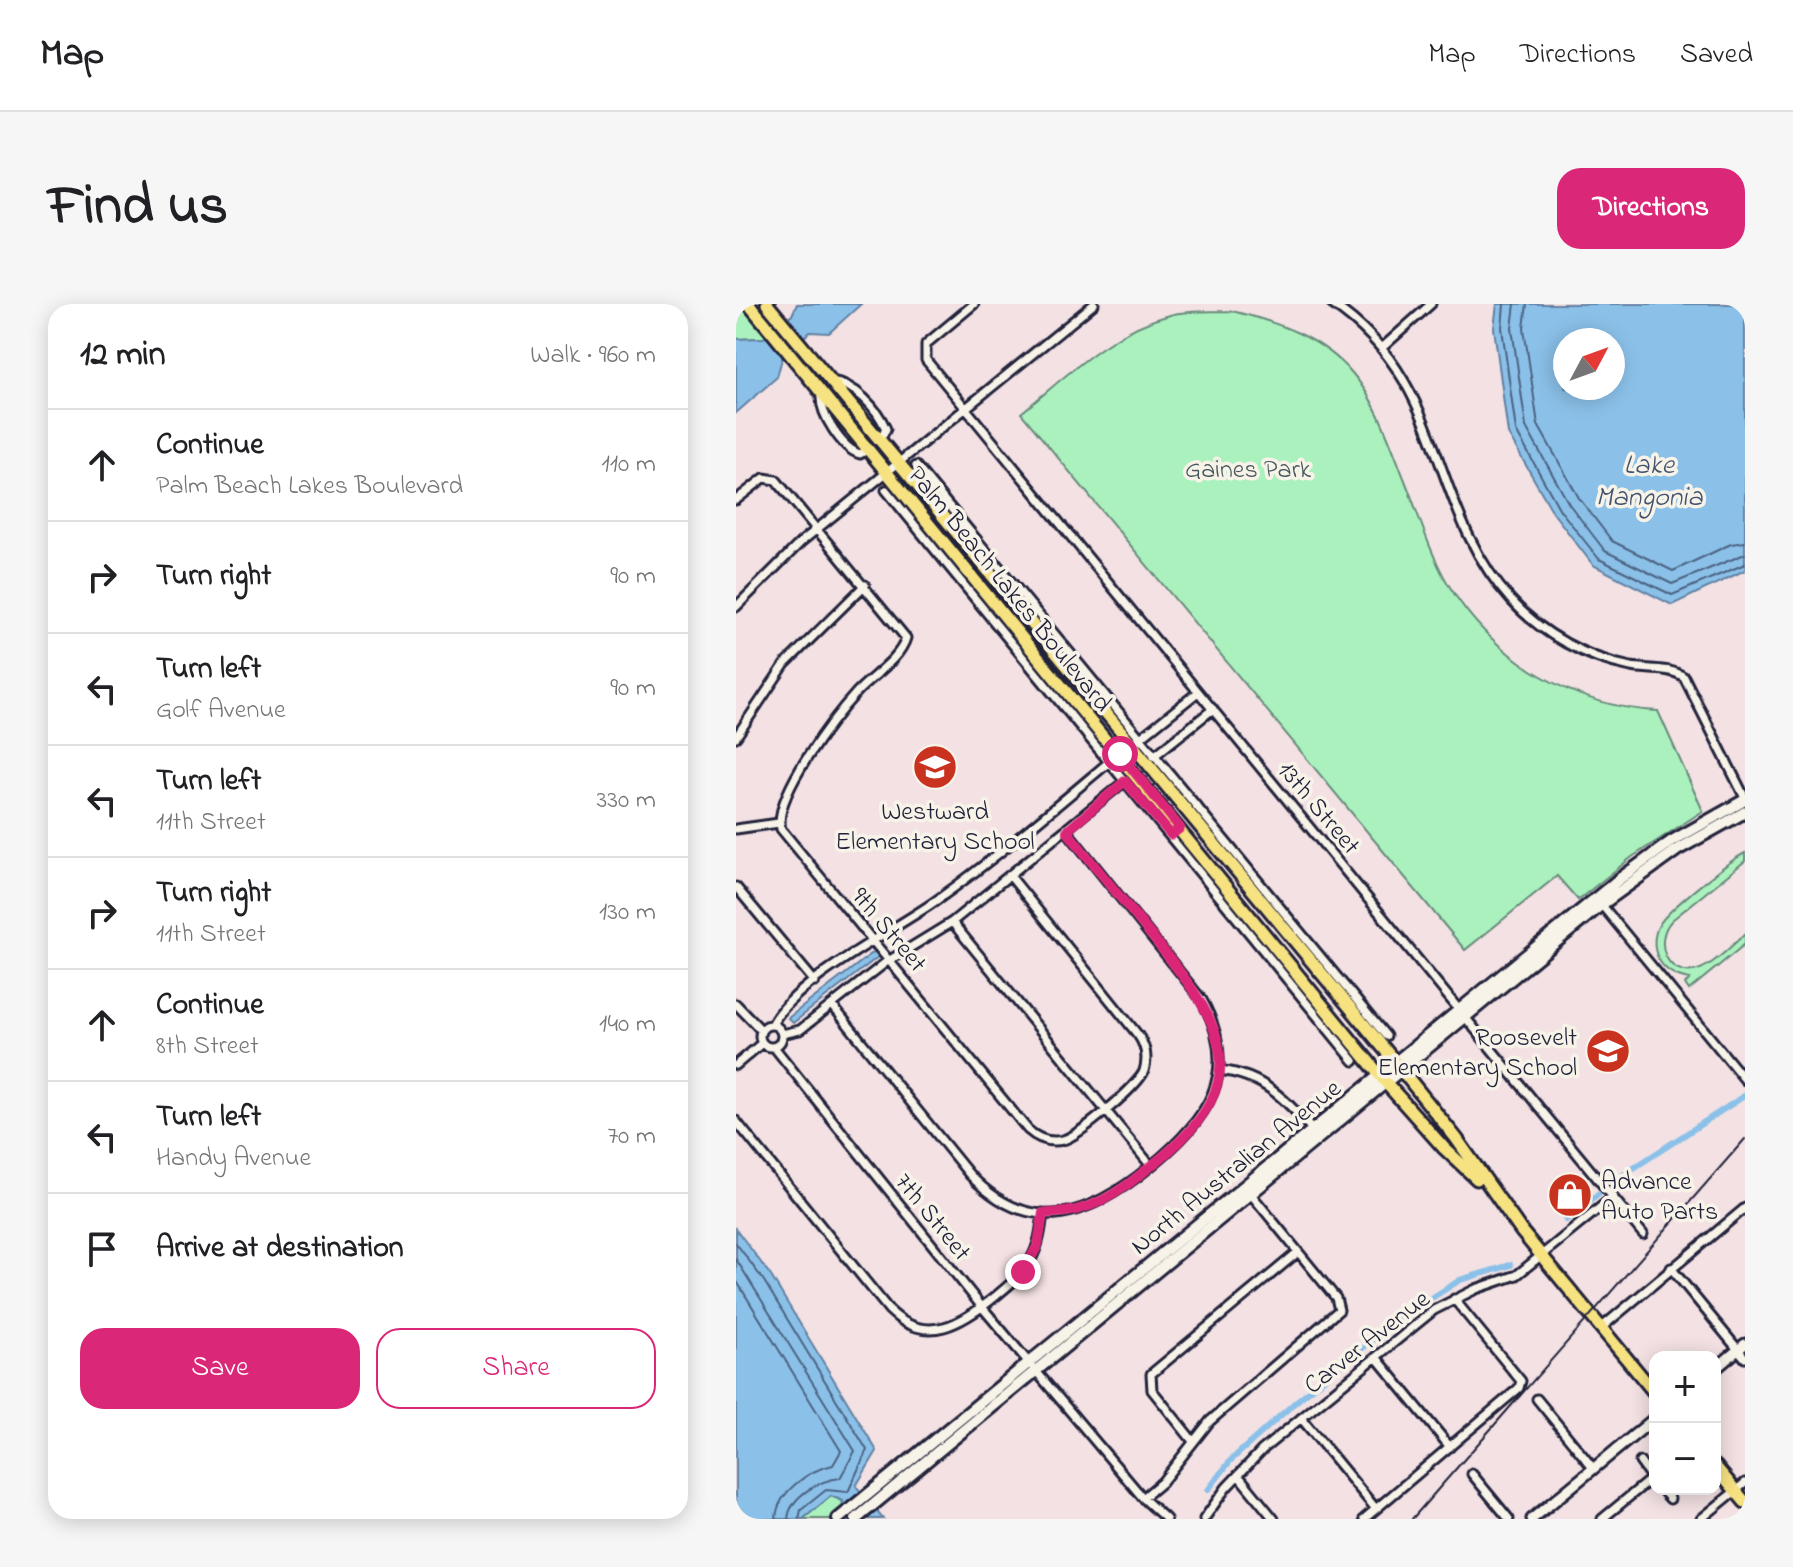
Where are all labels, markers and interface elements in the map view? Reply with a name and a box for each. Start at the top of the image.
text: Map [40,27,104,83]
text: Map [1428,35,1476,76]
text: Directions [1520,35,1636,76]
text: Saved [1680,35,1753,76]
text: Find us [48,168,228,249]
button: Directions [1557,168,1745,249]
north arrow [1553,328,1625,400]
text: 12 min [80,331,165,381]
text: Walk · 960 m [530,337,656,375]
text: Continue [156,424,264,468]
icon: ahead [80,443,124,487]
text: 110 m [602,446,656,484]
water label: Lake Mangonia [1595,446,1703,519]
park label: Gaines Park [1185,452,1312,490]
street label: Palm Beach Lakes Boulevard [897,459,1120,721]
text: Palm Beach Lakes Boulevard [156,468,463,506]
icon: right [80,555,124,599]
text: Turn right [156,555,271,599]
text: 90 m [610,558,656,596]
text: Turn left [156,648,261,692]
icon: left [80,667,124,711]
text: 90 m [610,670,656,708]
text: Golf Avenue [156,692,286,730]
route start [1102,736,1138,772]
school or university icon: Westward Elementary School [911,743,959,791]
street label: 13th Street [1267,754,1368,864]
text: Turn left [156,760,261,804]
icon: left [80,779,124,823]
text: 330 m [597,782,656,820]
place label: Westward Elementary School [835,794,1035,862]
text: 11th Street [156,804,266,842]
text: Turn right [156,872,271,916]
street label: 9th Street [841,880,935,982]
icon: right [80,891,124,935]
text: 130 m [599,894,656,932]
text: 11th Street [156,916,266,954]
text: Continue [156,984,264,1028]
icon: ahead [80,1003,124,1047]
text: 140 m [599,1006,656,1044]
place label: Roosevelt Elementary School [1378,1020,1577,1088]
school or university icon: Roosevelt Elementary School [1584,1027,1632,1075]
text: 8th Street [156,1028,259,1066]
street label: North Australian Avenue [1123,1071,1351,1265]
text: Turn left [156,1096,261,1140]
icon: left [80,1115,124,1159]
text: 70 m [607,1118,656,1156]
text: Handy Avenue [156,1140,311,1178]
place label: Advance Auto Parts [1601,1164,1718,1232]
street label: 7th Street [884,1166,979,1270]
shop icon: Advance Auto Parts [1546,1171,1594,1219]
icon: arrive [80,1227,124,1271]
text: Arrive at destination [156,1227,404,1271]
route end [1005,1254,1041,1290]
street label: Carver Avenue [1297,1282,1439,1405]
button: Save [80,1328,360,1409]
button: Share [376,1328,656,1409]
map controls [1649,1351,1721,1495]
button: + [1649,1351,1721,1423]
button: − [1649,1423,1721,1495]

